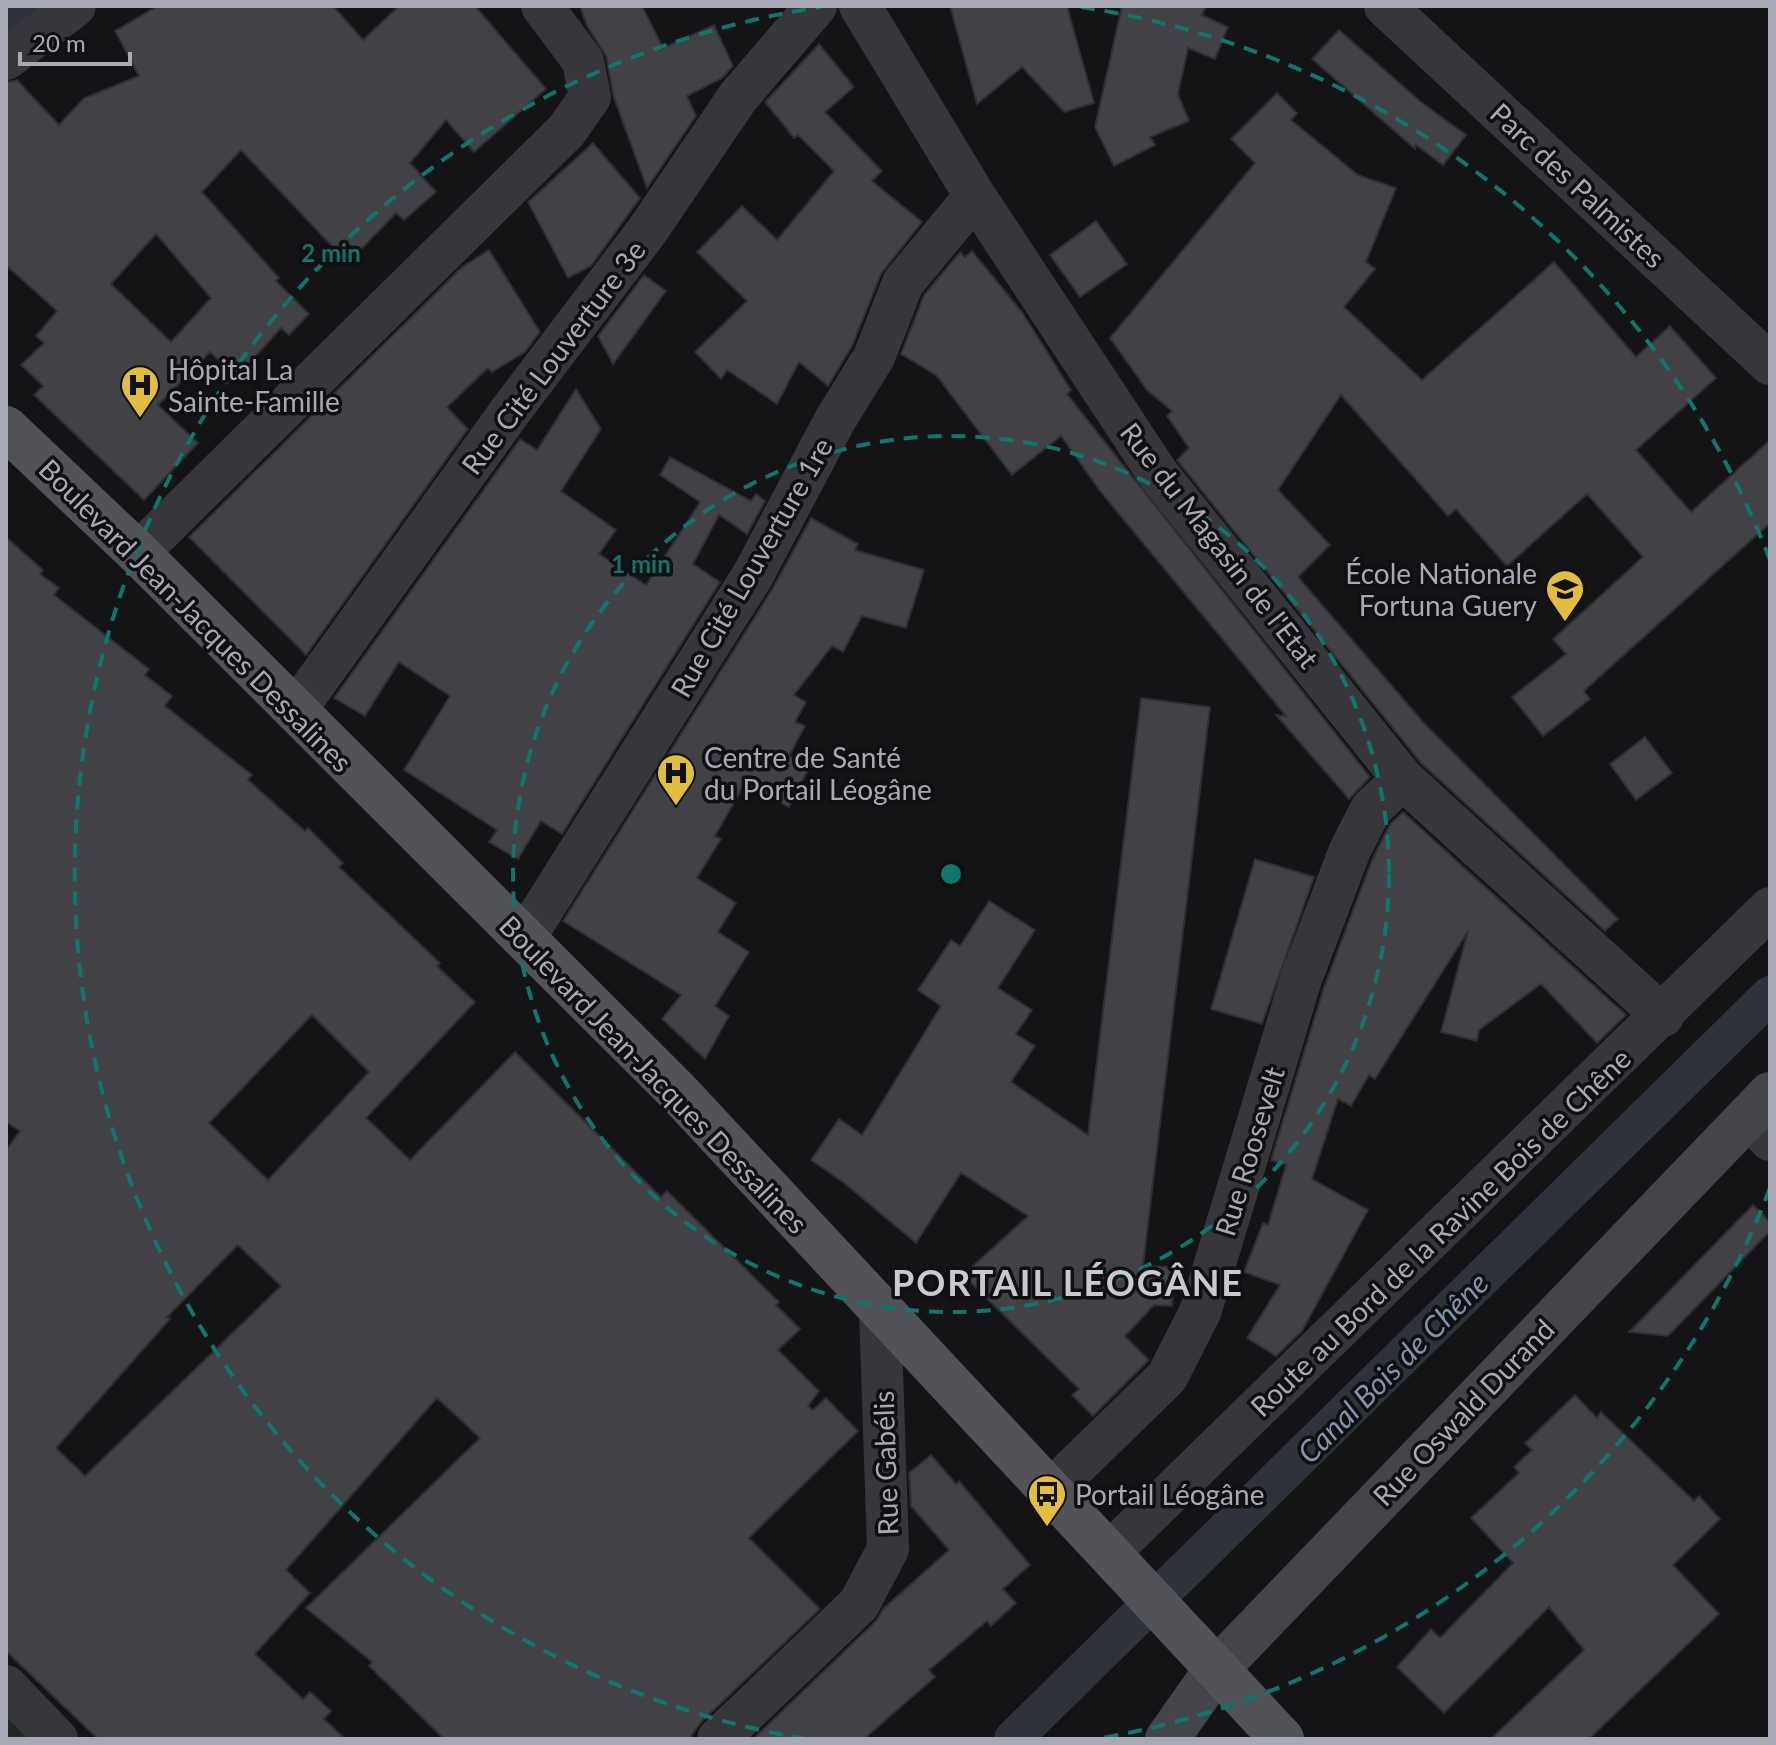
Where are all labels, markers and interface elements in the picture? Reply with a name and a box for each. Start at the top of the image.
scale bar [20,16,130,66]
text: 20 m [32,28,86,57]
street label: Parc des Palmistes [1484,96,1672,274]
street label: Rue Cité Louverture 3e [454,233,652,481]
text: 2 min [301,238,361,267]
place label: Hôpital La Sainte-Famille [168,352,340,418]
hospital icon: Hôpital La Sainte-Famille [119,364,161,419]
street label: Rue du Magasin de l'Etat [1114,416,1326,674]
street label: Rue Cité Louverture 1re [663,431,839,703]
street label: Boulevard Jean-Jacques Dessalines [33,452,359,778]
text: 1 min [611,549,671,578]
place label: École Nationale Fortuna Guery [1345,556,1538,622]
school or university icon: École Nationale Fortuna Guery [1544,568,1586,623]
place label: Centre de Santé du Portail Léogâne [704,740,932,806]
hospital icon: Centre de Santé du Portail Léogâne [655,752,697,807]
centre of rings [937,860,965,888]
street label: Boulevard Jean-Jacques Dessalines [493,908,815,1240]
street label: Route au Bord de la Ravine Bois de Chêne [1243,1041,1637,1423]
street label: Rue Roosevelt [1207,1062,1291,1240]
district label: PORTAIL LÉOGÂNE [892,1260,1244,1304]
water label: Canal Bois de Chêne [1289,1264,1495,1470]
street label: Rue Oswald Durand [1365,1312,1561,1512]
street label: Rue Gabélis [865,1390,905,1536]
bus stop icon: Portail Léogâne [1026,1473,1068,1528]
place label: Portail Léogâne [1075,1477,1264,1511]

